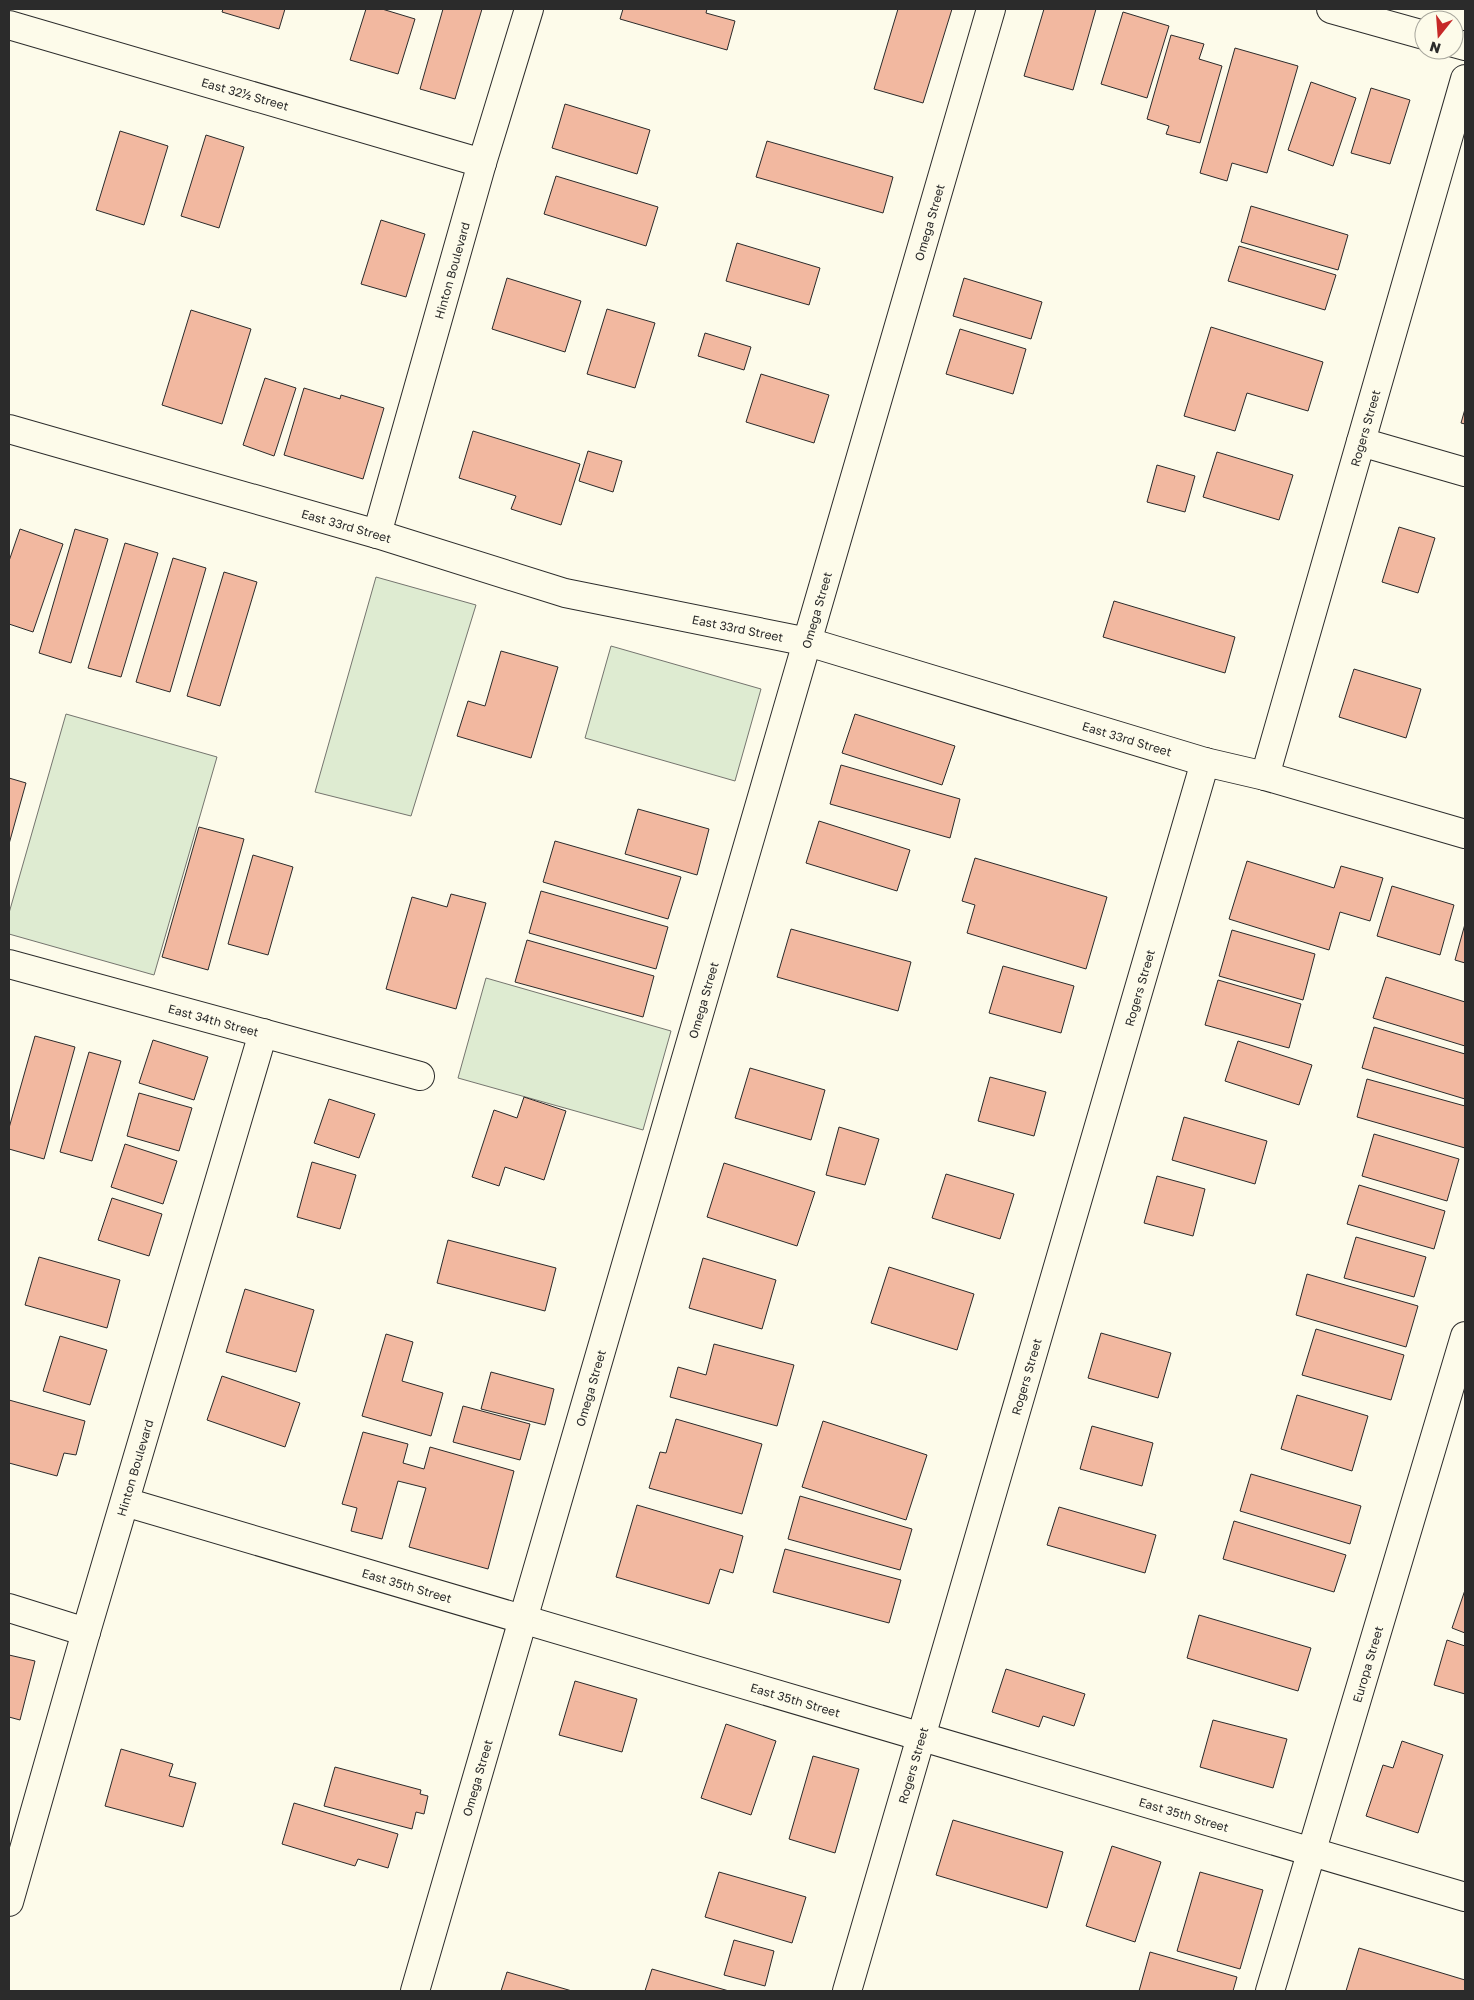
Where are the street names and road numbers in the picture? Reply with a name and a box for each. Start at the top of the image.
street label: East 32½ Street [200,74,291,114]
street label: Omega Street [911,182,947,262]
street label: Hinton Boulevard [431,220,472,321]
street label: Rogers Street [1347,388,1383,468]
street label: East 33rd Street [300,505,393,546]
street label: Omega Street [798,570,835,650]
street label: East 33rd Street [691,611,785,644]
street label: East 33rd Street [1081,718,1174,759]
street label: Rogers Street [1121,947,1158,1028]
street label: Omega Street [685,960,721,1040]
street label: East 34th Street [167,1000,261,1039]
street label: Rogers Street [1008,1336,1044,1417]
street label: Omega Street [572,1348,609,1428]
street label: Hinton Boulevard [113,1418,156,1518]
street label: East 35th Street [360,1565,454,1606]
street label: Europa Street [1349,1624,1386,1704]
street label: East 35th Street [749,1679,842,1720]
street label: Rogers Street [894,1725,931,1806]
street label: Omega Street [459,1737,495,1818]
street label: East 35th Street [1137,1794,1231,1835]

